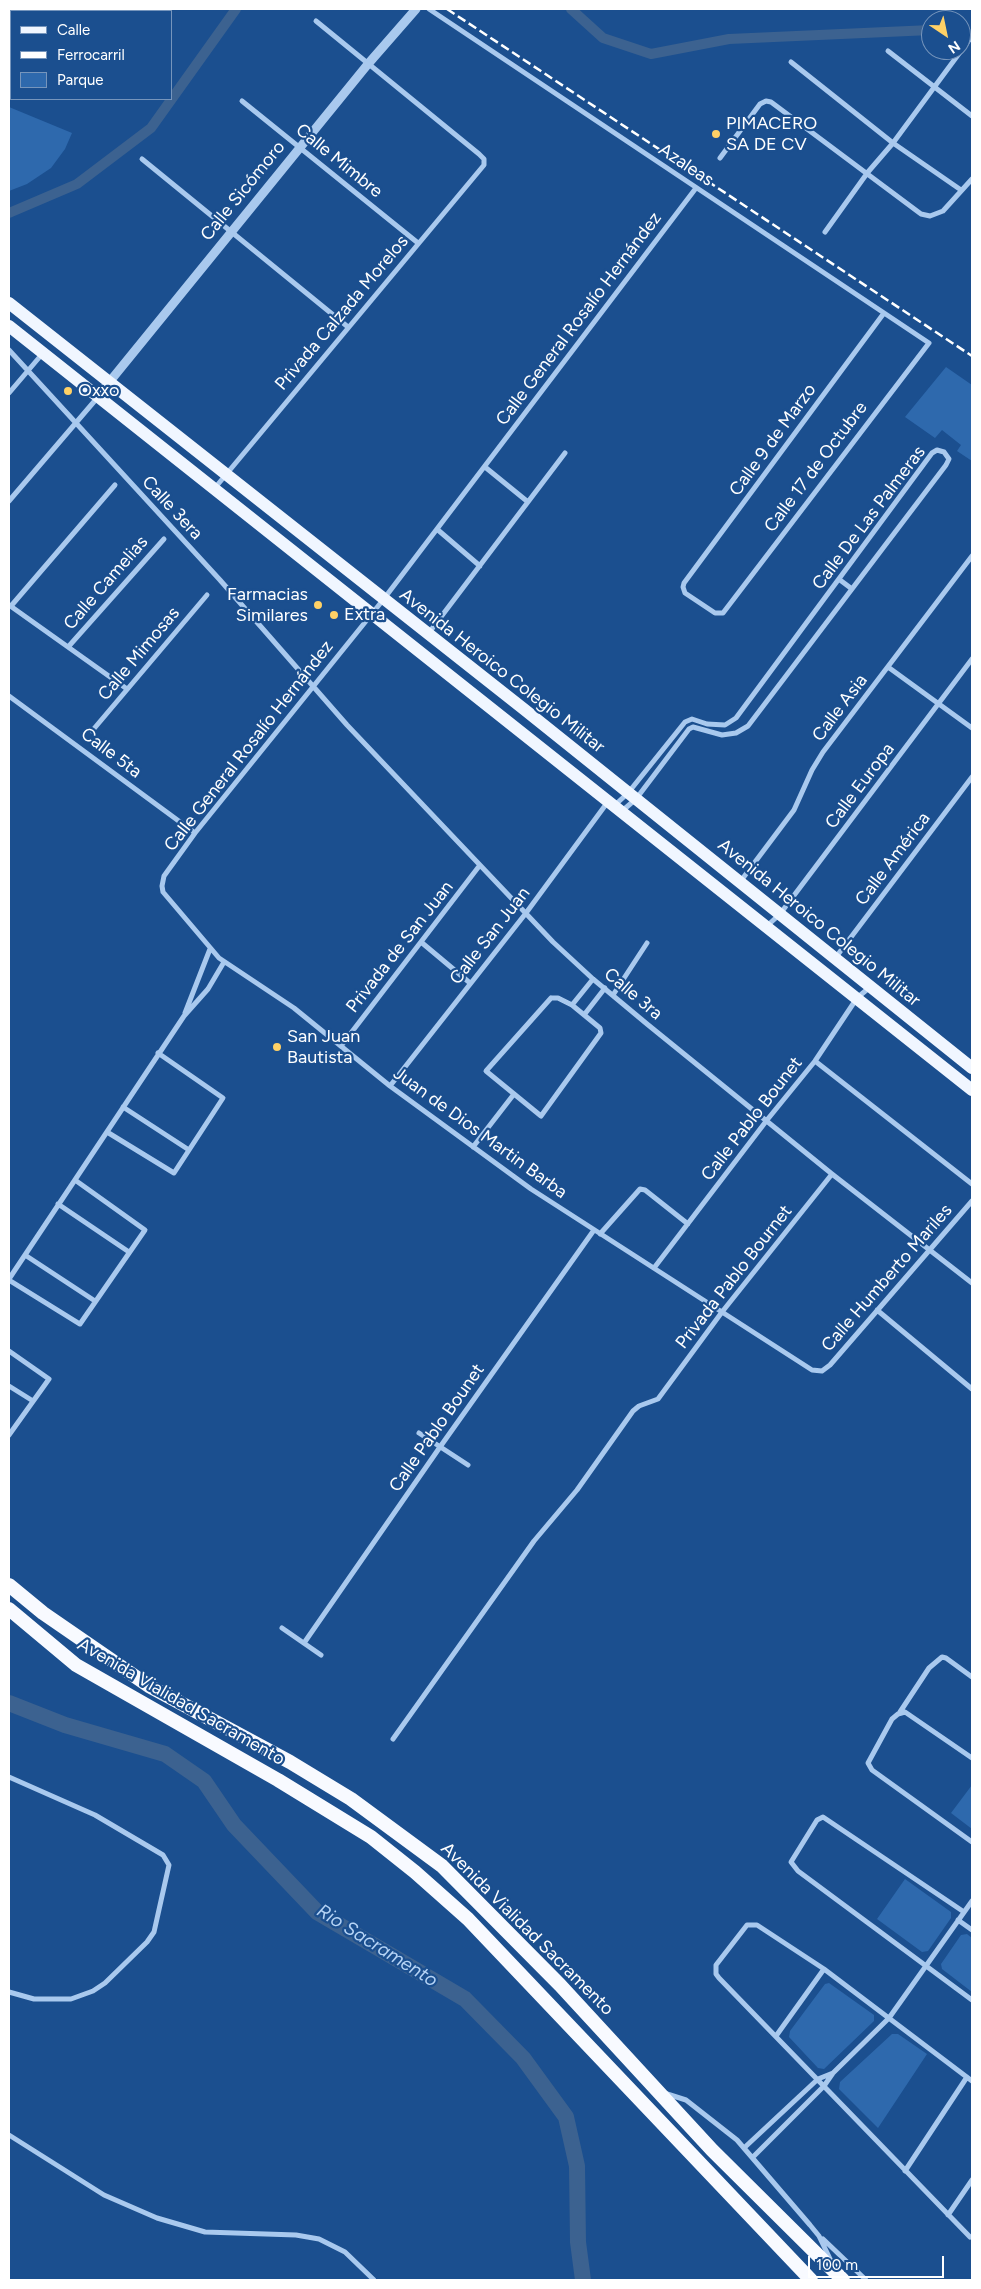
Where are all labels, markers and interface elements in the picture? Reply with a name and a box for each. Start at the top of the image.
legend [10,10,172,100]
north arrow [921,10,971,60]
text: Calle [57,21,90,39]
text: N [945,37,963,57]
text: Ferrocarril [57,46,125,64]
text: Parque [57,71,104,89]
place label: PIMACERO SA DE CV [726,113,817,156]
street label: Calle Mimbre [291,119,387,203]
marker: PIMACERO SA DE CV [710,128,722,140]
street label: Calle Sicómoro [196,137,290,245]
street label: Azaleas [654,139,718,191]
street label: Calle General Rosalío Hernández [492,208,666,430]
street label: Privada Calzada Morelos [271,231,413,395]
place label: Oxxo [78,380,119,402]
street label: Calle 9 de Marzo [725,380,821,500]
marker: Oxxo [62,385,74,397]
street label: Calle 17 de Octubre [760,398,872,536]
street label: Calle De Las Palmeras [808,442,930,594]
street label: Calle 3era [137,472,207,544]
street label: Calle Camelias [59,532,153,634]
place label: Farmacias Similares [227,584,308,626]
street label: Avenida Heroico Colegio Militar [395,584,609,758]
marker: Farmacias Similares [312,599,324,611]
street label: Calle Mimosas [94,603,184,705]
place label: Extra [344,604,385,626]
marker: Extra [328,609,340,621]
street label: Calle General Rosalío Hernández [160,636,338,856]
street label: Calle Asia [808,670,872,746]
street label: Calle 5ta [76,723,146,783]
street label: Calle Europa [821,739,899,833]
street label: Calle América [851,808,935,910]
street label: Avenida Heroico Colegio Militar [713,835,925,1011]
street label: Privada de San Juan [342,877,458,1017]
street label: Calle San Juan [445,883,535,989]
street label: Calle 3ra [599,963,667,1025]
place label: San Juan Bautista [287,1026,360,1068]
marker: San Juan Bautista [271,1041,283,1053]
street label: Calle Pablo Bounet [697,1053,807,1185]
street label: Juan de Dios Martin Barba [389,1063,571,1203]
street label: Calle Humberto Mariles [817,1200,957,1356]
street label: Privada Pablo Bournet [671,1201,797,1353]
street label: Calle Pablo Bounet [385,1360,489,1496]
street label: Avenida Vialidad Sacramento [74,1634,288,1770]
street label: Avenida Vialidad Sacramento [436,1838,618,2020]
water label: Rio Sacramento [312,1900,442,1992]
scale bar [811,2246,947,2278]
text: 100 m [816,2256,858,2274]

